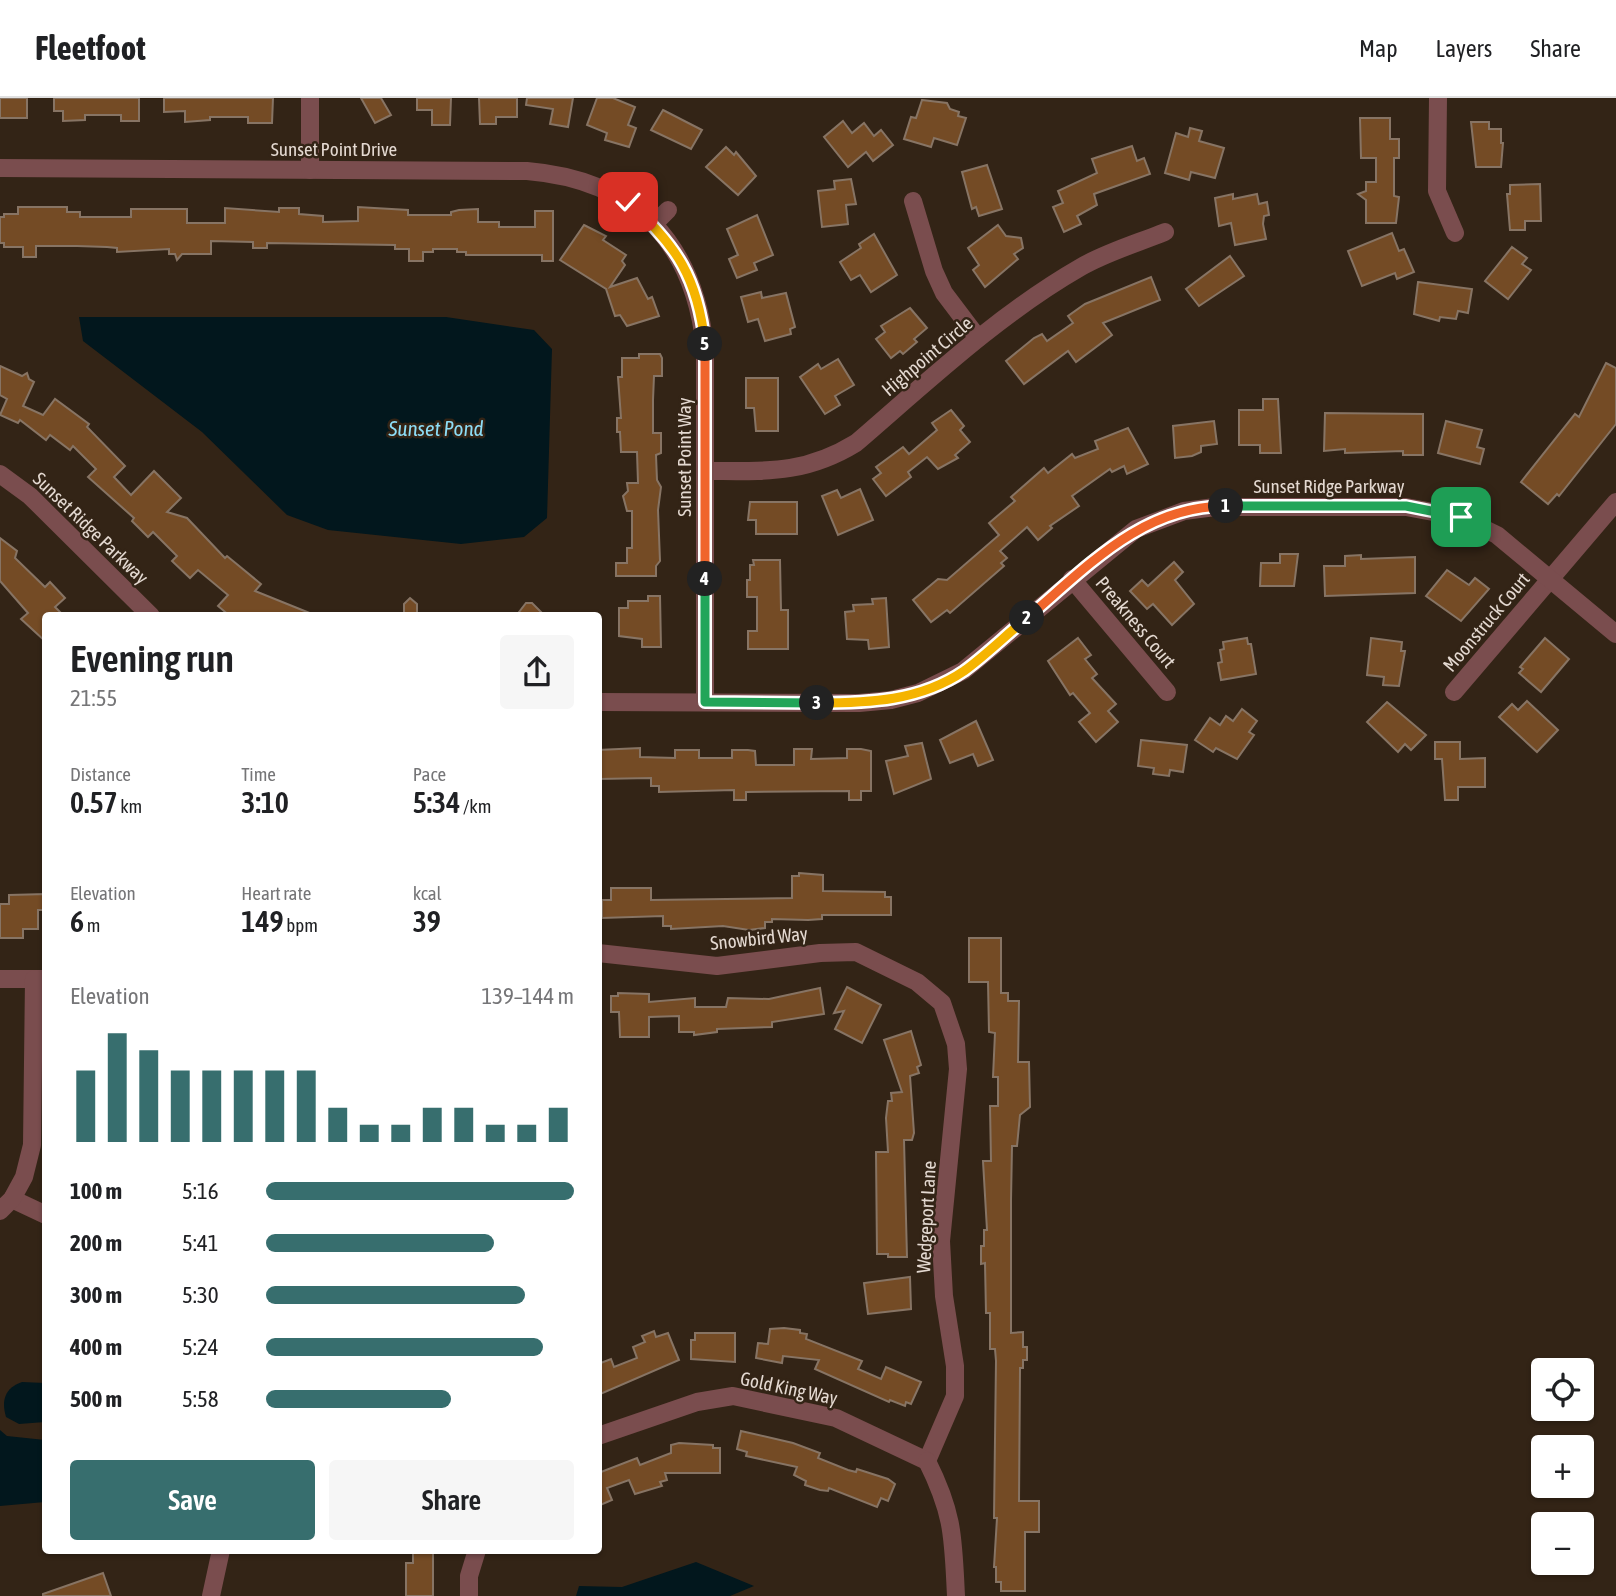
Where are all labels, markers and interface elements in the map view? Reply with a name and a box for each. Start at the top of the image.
text: Fleetfoot [35,29,146,67]
text: Map [1359,35,1398,62]
text: Layers [1436,35,1492,62]
text: Share [1530,35,1581,62]
street label: Sunset Point Drive [271,138,397,160]
pin [598,172,658,232]
icon: check [609,183,647,221]
street label: Highpoint Circle [877,312,977,400]
pin: 5 [688,327,722,362]
text: 5 [700,332,709,354]
street label: Sunset Point Way [673,397,695,517]
water label: Sunset Pond [387,416,484,440]
street label: Sunset Ridge Parkway [29,468,153,589]
street label: Sunset Ridge Parkway [1253,475,1405,497]
pin [1431,487,1491,547]
pin: 1 [1208,488,1244,524]
text: 1 [1221,494,1230,516]
icon: arrive [1442,498,1480,536]
pin: 4 [688,561,722,596]
text: 4 [700,567,709,589]
street label: Moonstruck Court [1438,568,1534,676]
street label: Preakness Court [1092,572,1180,672]
pin: 2 [1010,601,1044,636]
text: 2 [1022,606,1031,628]
button: share [500,635,574,709]
text: Evening run [70,637,234,680]
text: 21:55 [70,685,117,711]
pin: 3 [800,686,834,720]
text: 3 [812,691,821,713]
text: Distance [70,763,131,785]
text: Time [241,763,276,785]
text: Pace [413,763,446,785]
text: 0.57 [70,785,118,819]
text: 3:10 [241,785,289,819]
text: 5:34 [413,785,460,819]
text: km [118,795,142,817]
text: /km [460,795,491,817]
text: Elevation [70,882,136,904]
text: Heart rate [241,882,311,904]
text: kcal [413,882,442,904]
text: 6 [70,904,84,938]
text: 149 [241,904,284,938]
text: 39 [413,904,441,938]
text: m [84,914,100,936]
text: bpm [284,914,318,936]
street label: Snowbird Way [709,922,809,954]
text: Elevation [70,983,150,1009]
text: 139–144 m [481,983,574,1009]
street label: Wedgeport Lane [912,1160,940,1274]
text: 100 m [70,1178,122,1204]
text: 5:16 [182,1178,219,1204]
text: 200 m [70,1230,122,1256]
text: 5:41 [182,1230,219,1256]
text: 300 m [70,1282,122,1308]
text: 5:30 [182,1282,219,1308]
text: 400 m [70,1334,122,1360]
text: 5:24 [182,1334,219,1360]
map controls [1531,1358,1594,1575]
button: locate [1531,1358,1594,1421]
street label: Gold King Way [738,1367,840,1409]
text: 500 m [70,1386,122,1412]
text: 5:58 [182,1386,219,1412]
button: + [1531,1435,1594,1498]
button: Save [70,1460,315,1540]
button: Share [329,1460,574,1540]
button: − [1531,1512,1594,1575]

